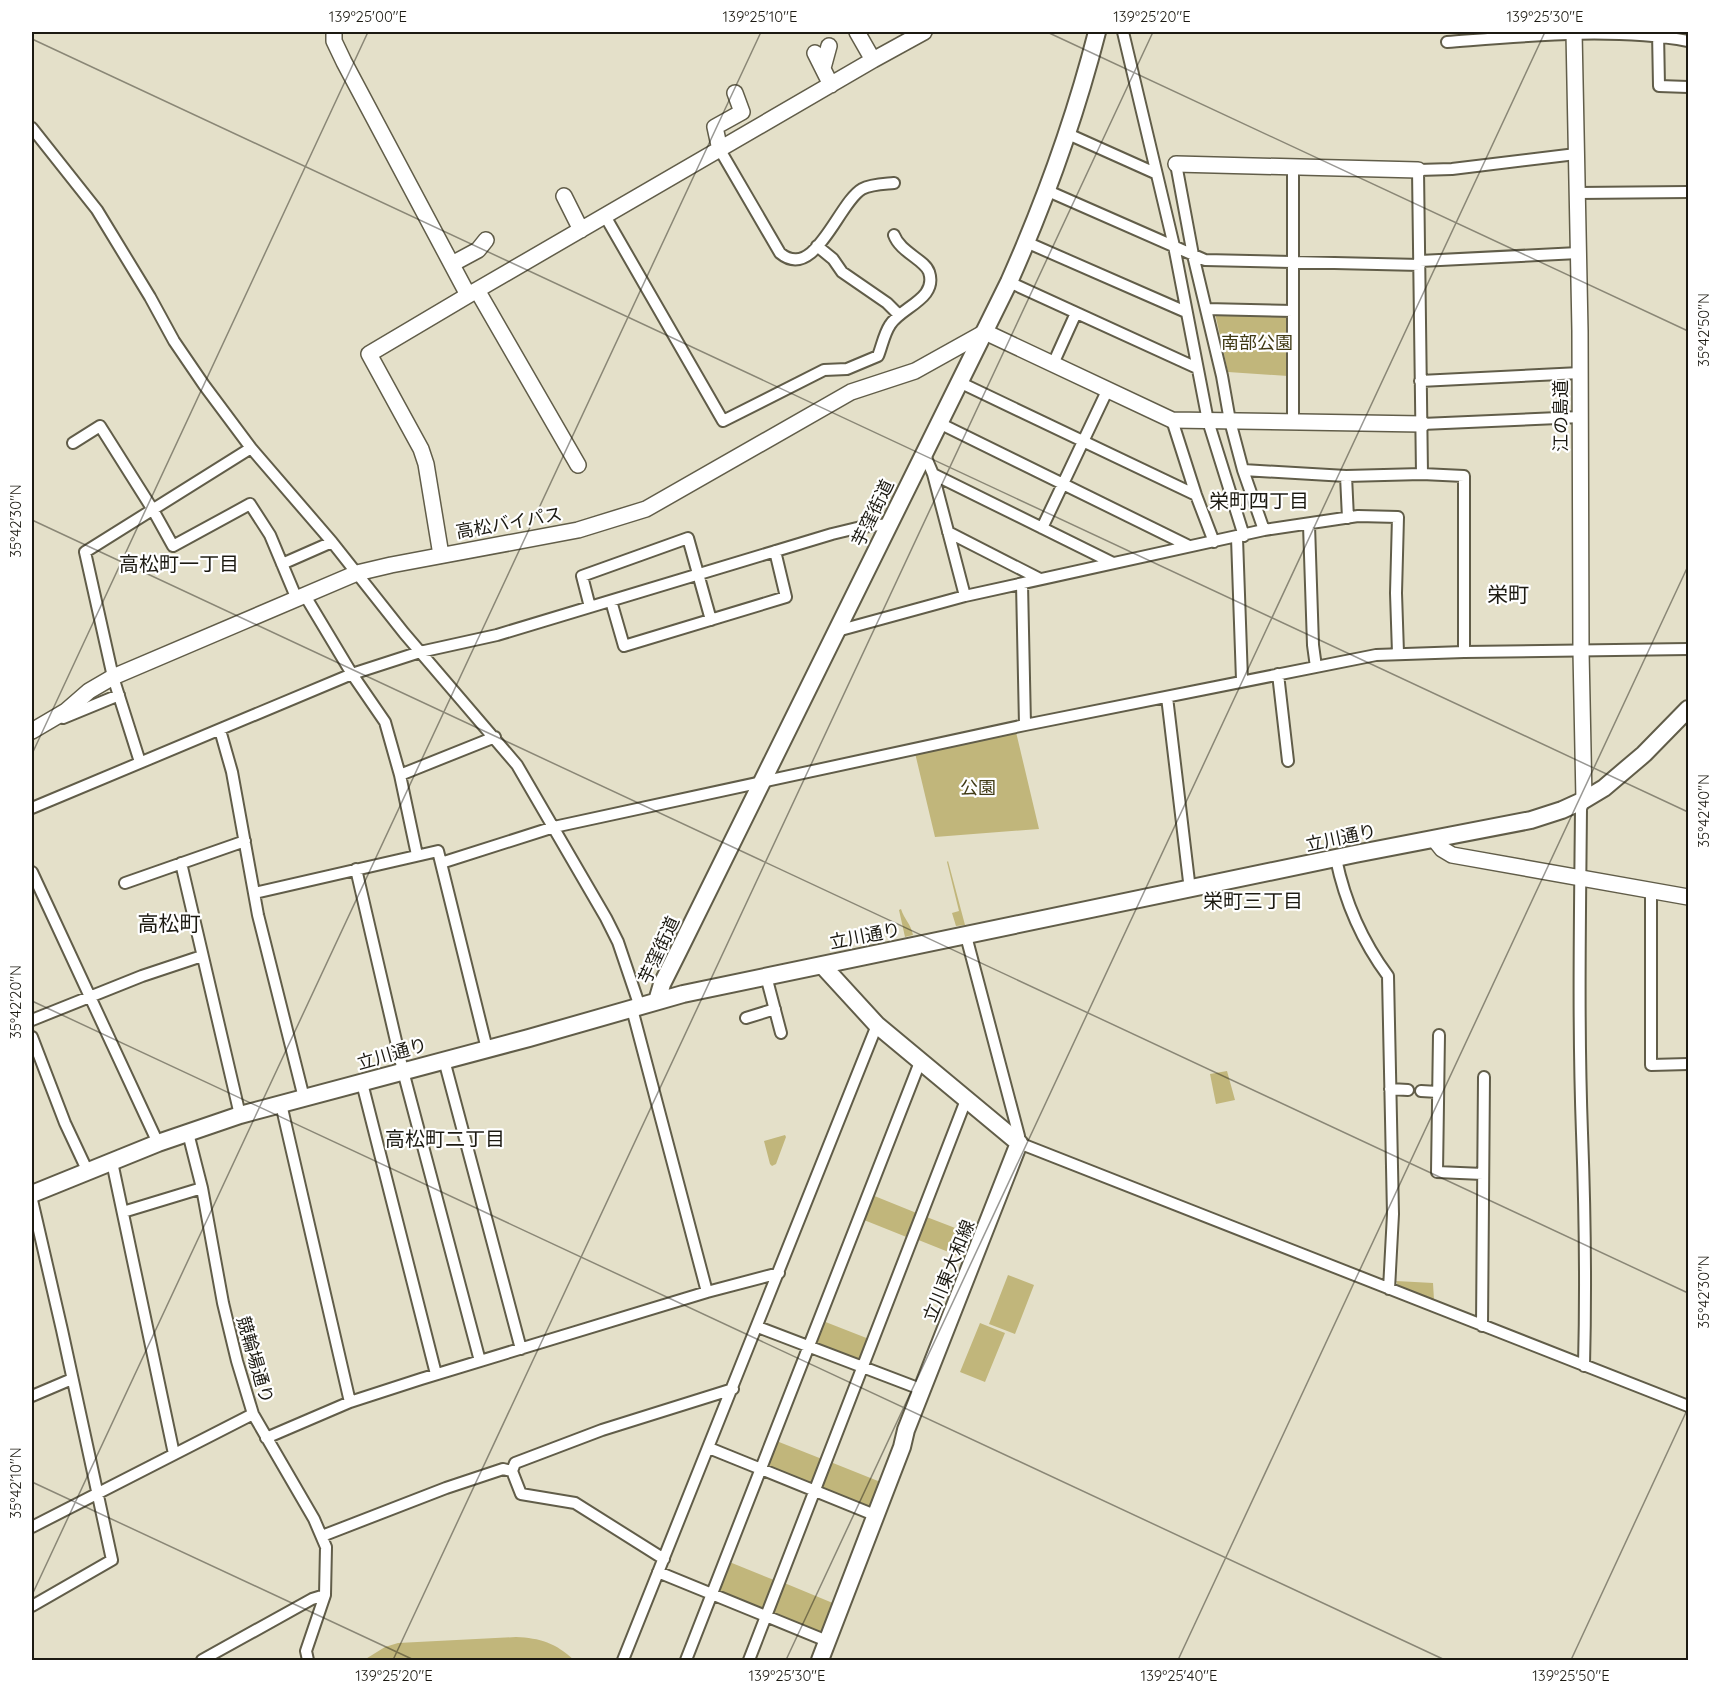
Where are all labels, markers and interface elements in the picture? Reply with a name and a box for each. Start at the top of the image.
text: 139°25'00"E [329,7,407,26]
text: 139°25'10"E [723,7,797,26]
text: 139°25'20"E [1113,7,1191,26]
text: 139°25'30"E [1506,7,1584,26]
text: 35°42'50"N [1694,293,1713,367]
park label: 南部公園 [1221,331,1293,354]
street label: 江の島道 [1549,380,1572,452]
street label: 芋窪街道 [846,475,899,550]
text: 35°42'30"N [6,484,25,558]
district label: 栄町四丁目 [1209,488,1309,513]
street label: 高松バイパス [454,502,564,543]
district label: 高松町一丁目 [119,551,239,576]
district label: 栄町 [1487,581,1529,607]
text: 35°42'40"N [1694,774,1713,848]
park label: 公園 [960,776,996,799]
street label: 立川通り [1303,819,1379,856]
district label: 栄町三丁目 [1203,888,1303,913]
district label: 高松町 [138,910,201,936]
street label: 芋窪街道 [633,912,684,987]
street label: 立川通り [827,917,902,954]
text: 35°42'20"N [6,965,25,1039]
street label: 立川通り [354,1033,430,1074]
district label: 高松町二丁目 [385,1126,505,1151]
street label: 立川東大和線 [918,1216,979,1325]
text: 35°42'30"N [1694,1255,1713,1329]
street label: 競輪場通り [232,1313,279,1406]
text: 35°42'10"N [6,1447,25,1519]
text: 139°25'20"E [355,1666,433,1685]
text: 139°25'30"E [748,1666,826,1685]
text: 139°25'40"E [1140,1666,1218,1685]
text: 139°25'50"E [1532,1666,1610,1685]

